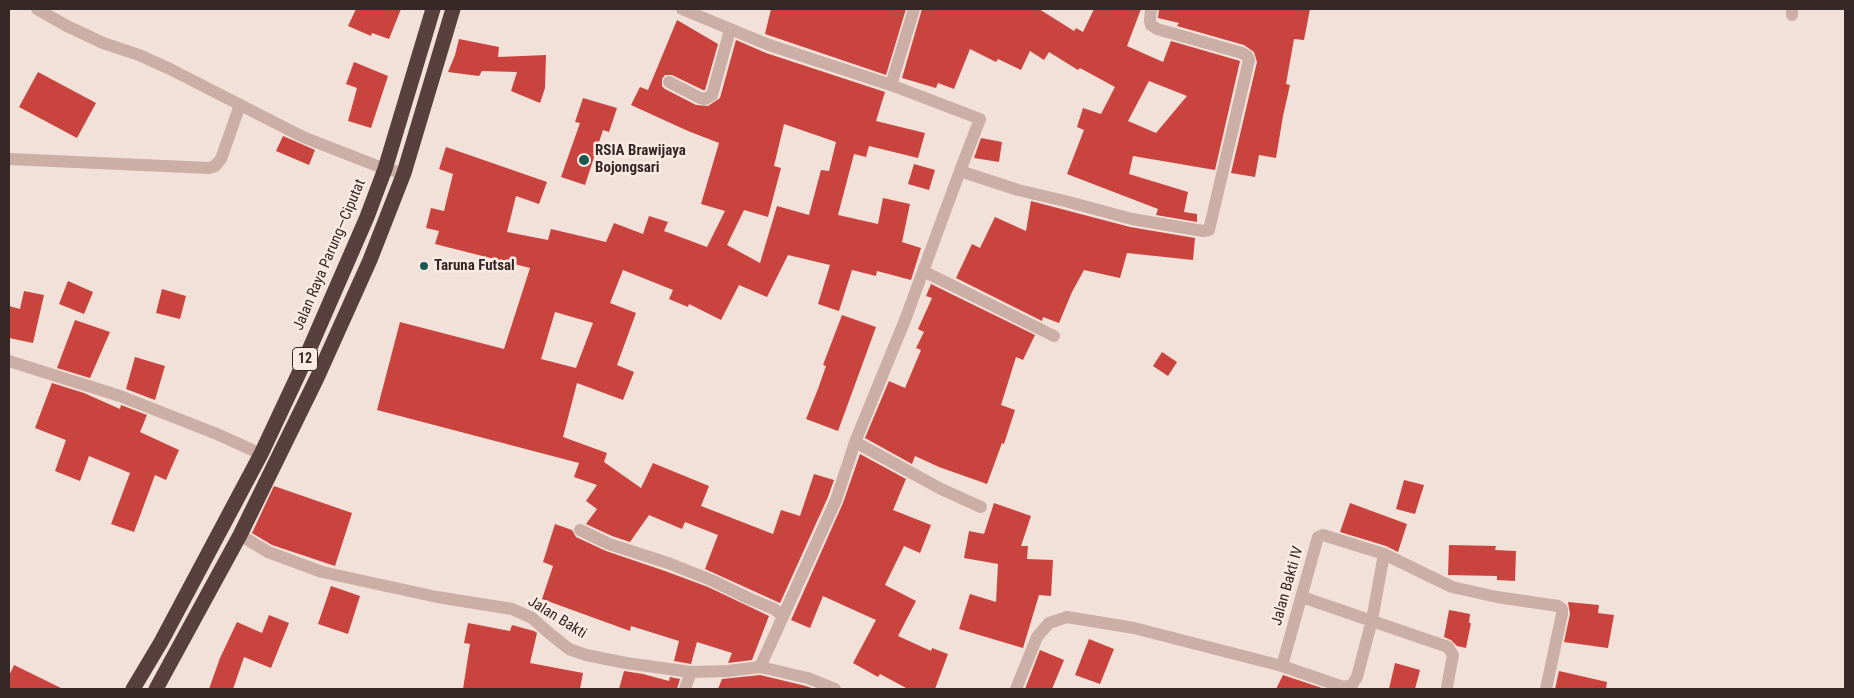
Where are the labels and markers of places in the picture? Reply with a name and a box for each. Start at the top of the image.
place label: RSIA Brawijaya Bojongsari [595,142,686,177]
marker: RSIA Brawijaya Bojongsari [577,153,591,167]
place label: Taruna Futsal [434,257,515,275]
marker: Taruna Futsal [418,260,430,272]

